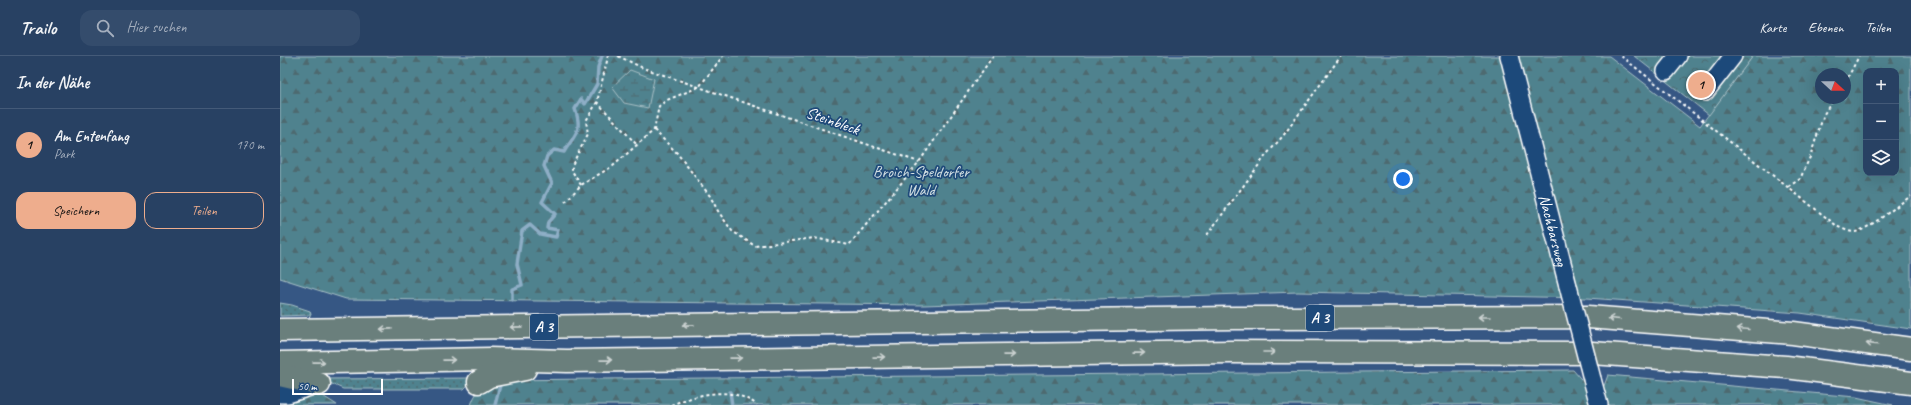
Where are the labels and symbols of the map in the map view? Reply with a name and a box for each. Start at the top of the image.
north arrow [1815,68,1851,104]
pin: 1 [1688,70,1714,100]
street label: Steinbleck [803,103,863,140]
park label: Broich-Speldorfer Wald [873,162,970,200]
your location [1393,169,1413,189]
street label: Nachbarsweg [1534,193,1572,270]
road number: A 3 [1306,305,1334,331]
one-way arrow [1478,313,1491,321]
road number: A 3 [530,314,558,340]
one-way arrow [1608,316,1621,323]
one-way arrow [682,321,695,329]
one-way arrow [510,323,523,331]
one-way arrow [380,325,393,332]
one-way arrow [1737,326,1750,333]
one-way arrow [1866,340,1879,348]
one-way arrow [1262,348,1275,356]
one-way arrow [1132,349,1145,357]
one-way arrow [1002,351,1015,359]
one-way arrow [872,353,885,361]
one-way arrow [729,355,742,362]
one-way arrow [442,356,455,364]
one-way arrow [599,356,612,364]
one-way arrow [312,358,325,366]
scale bar [292,377,383,396]

